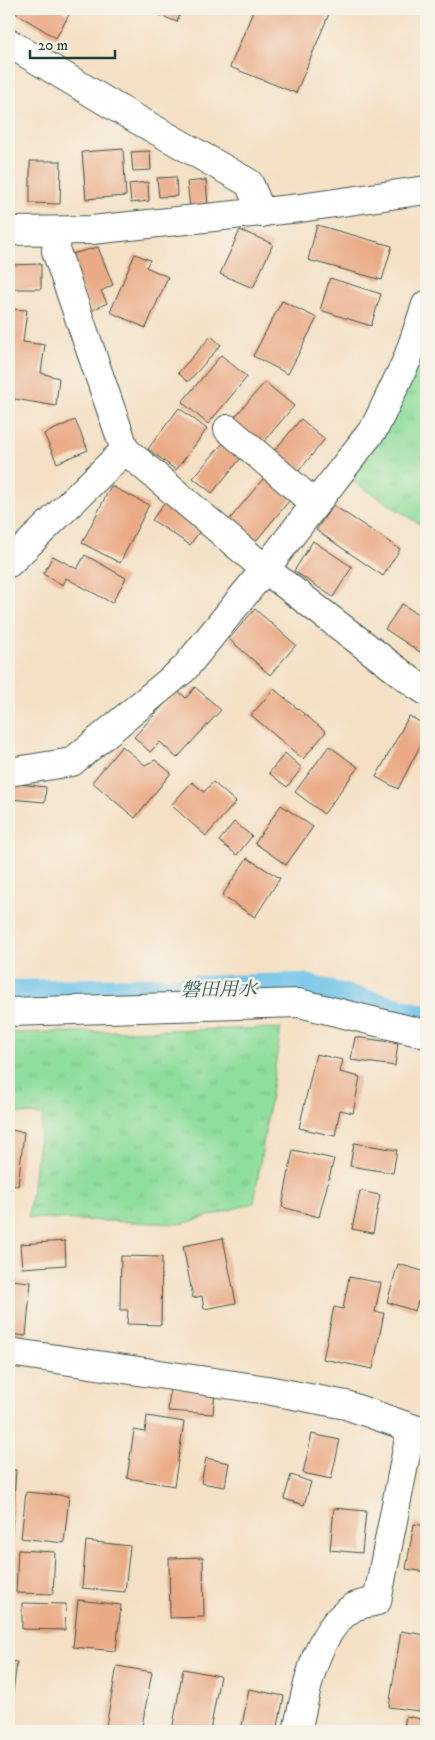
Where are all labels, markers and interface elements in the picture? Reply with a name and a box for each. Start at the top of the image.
scale bar [30,28,115,60]
text: 20 m [38,36,68,55]
water label: 磐田用水 [181,978,259,1002]

